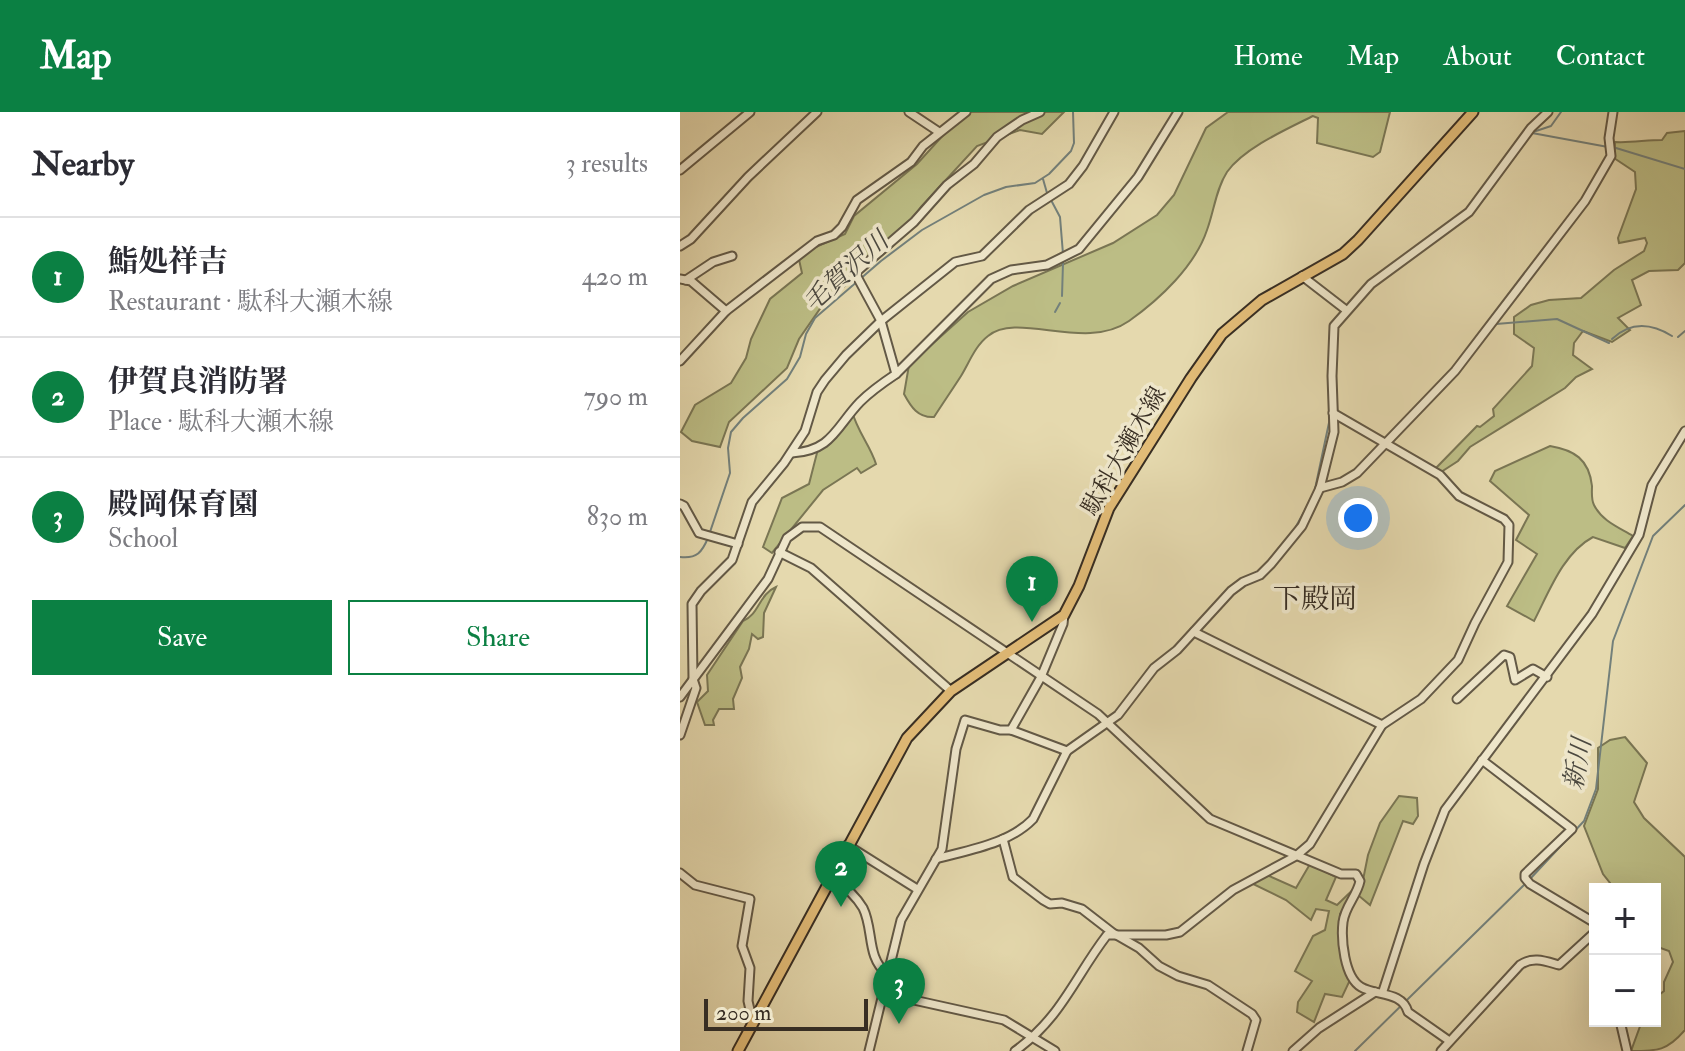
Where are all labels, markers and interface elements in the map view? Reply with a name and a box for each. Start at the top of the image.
text: Map [40,32,111,80]
text: Home [1233,39,1303,74]
text: Map [1347,39,1399,74]
text: About [1443,39,1512,74]
text: Contact [1556,39,1645,74]
text: Nearby [32,143,134,186]
text: 3 results [566,148,648,180]
water label: 毛賀沢川 [797,223,898,319]
text: 鮨処祥吉 [108,243,228,280]
text: 1 [53,261,63,293]
text: 420 m [582,261,648,293]
text: Restaurant · 駄科大瀬木線 [108,286,393,318]
text: 伊賀良消防署 [108,363,288,400]
text: 2 [51,381,65,413]
text: 790 m [584,381,648,413]
street label: 駄科大瀬木線 [1075,381,1173,521]
text: Place · 駄科大瀬木線 [108,406,334,438]
text: 殿岡保育園 [108,486,258,523]
your location [1338,498,1378,538]
text: 3 [53,501,63,533]
text: 830 m [587,501,648,533]
text: School [108,523,178,555]
pin: 1 [1006,556,1058,622]
district label: 下殿岡 [1273,582,1357,617]
button: Save [32,600,332,675]
button: Share [348,600,648,675]
water label: 新川 [1558,733,1599,792]
pin: 2 [815,841,867,907]
map controls [1589,883,1661,1027]
button: + [1589,883,1661,955]
button: − [1589,955,1661,1027]
pin: 3 [873,958,925,1024]
scale bar [704,995,868,1031]
text: 200 m [716,999,771,1027]

